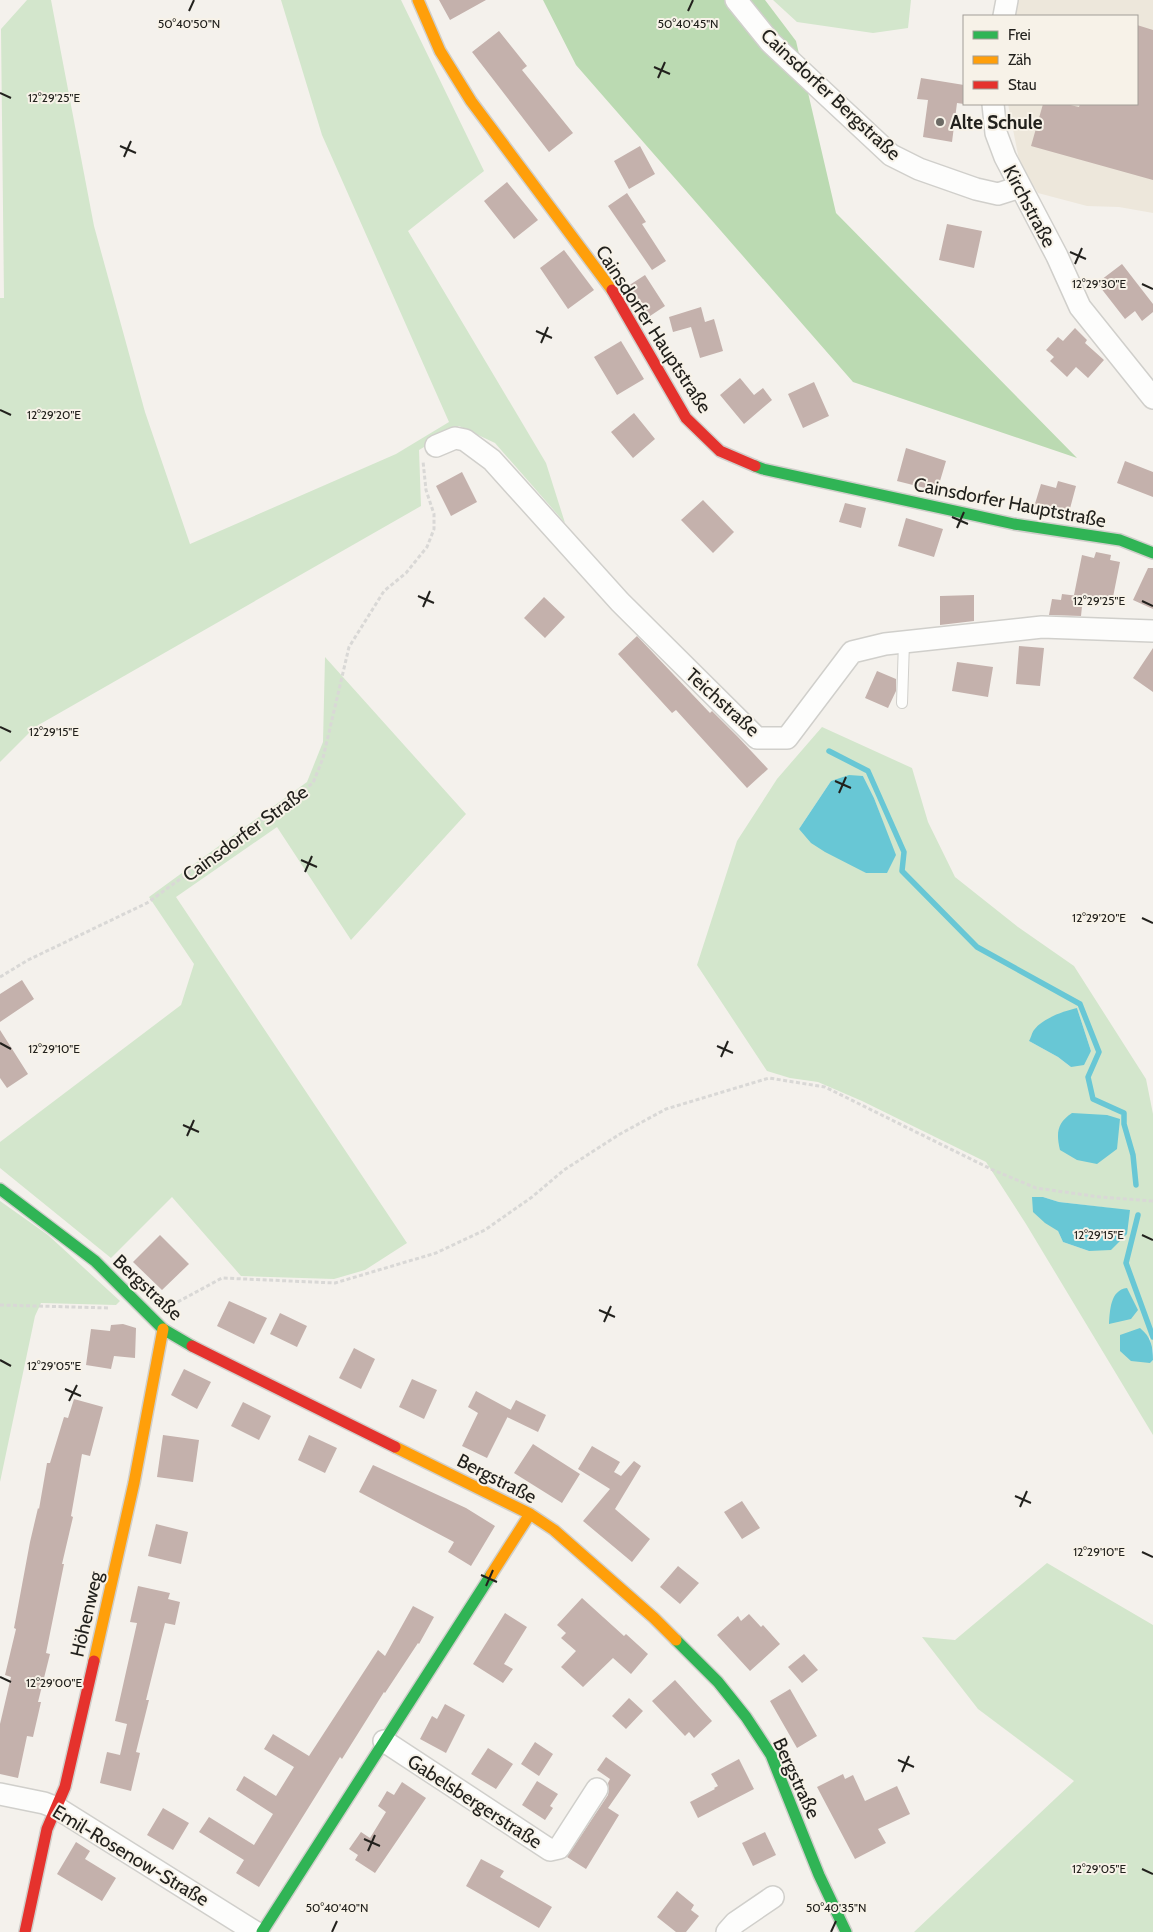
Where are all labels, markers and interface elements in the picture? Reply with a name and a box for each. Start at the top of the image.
legend [963,15,1138,105]
text: 50°40'50"N [158,16,220,31]
text: 50°40'45"N [658,16,718,31]
street label: Cainsdorfer Bergstraße [756,24,906,165]
text: Frei [1008,26,1031,44]
text: Zäh [1008,51,1031,69]
text: Stau [1008,76,1037,94]
text: 12°29'25"E [28,90,80,105]
place label: Alte Schule [950,111,1043,134]
marker: Alte Schule [934,116,946,128]
street label: Kirchstraße [998,161,1061,252]
street label: Cainsdorfer Hauptstraße [591,241,717,418]
text: 12°29'30"E [1072,276,1126,291]
text: 12°29'20"E [27,407,81,422]
street label: Cainsdorfer Hauptstraße [912,473,1108,532]
text: 12°29'25"E [1073,593,1125,608]
street label: Teichstraße [681,663,764,742]
text: 12°29'15"E [29,724,79,739]
street label: Cainsdorfer Straße [178,780,313,887]
text: 12°29'20"E [1072,910,1126,925]
text: 12°29'10"E [28,1041,80,1056]
text: 12°29'15"E [1074,1227,1124,1242]
street label: Bergstraße [108,1250,187,1325]
text: 12°29'05"E [27,1358,81,1373]
street label: Bergstraße [453,1449,541,1508]
text: 12°29'10"E [1073,1544,1125,1559]
street label: Höhenweg [66,1569,108,1659]
text: 12°29'00"E [26,1675,82,1690]
street label: Bergstraße [768,1734,825,1822]
street label: Gabelsbergerstraße [403,1749,547,1854]
street label: Emil-Rosenow-Straße [48,1800,213,1911]
text: 12°29'05"E [1072,1861,1126,1876]
text: 50°40'40"N [306,1900,368,1915]
text: 50°40'35"N [806,1900,866,1915]

